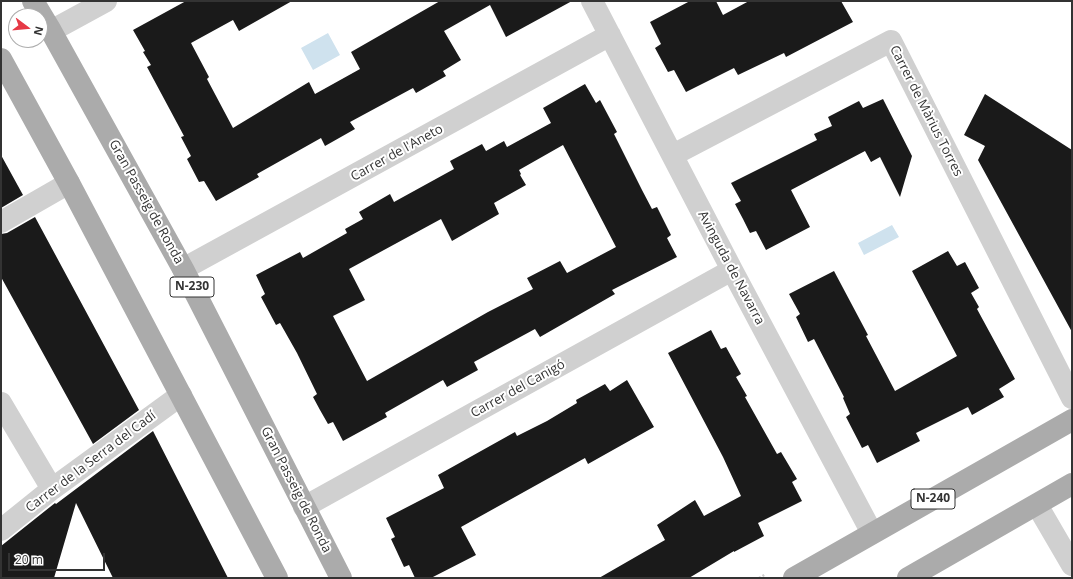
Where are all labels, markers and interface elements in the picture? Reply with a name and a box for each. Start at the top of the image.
north arrow [8,8,48,48]
text: N [31,25,48,38]
street label: Carrer de Màrius Torres [886,43,966,179]
street label: Carrer de l'Aneto [348,121,446,185]
street label: Gran Passeig de Ronda [105,137,187,267]
street label: Avinguda de Navarra [694,208,768,328]
road number: N-230 [170,277,214,297]
street label: Carrer del Canigó [468,357,568,421]
street label: Carrer de la Serra del Cadí [23,408,159,516]
street label: Gran Passeig de Ronda [257,424,335,556]
road number: N-240 [911,489,955,509]
scale bar [10,545,107,571]
text: 20 m [15,551,43,568]

